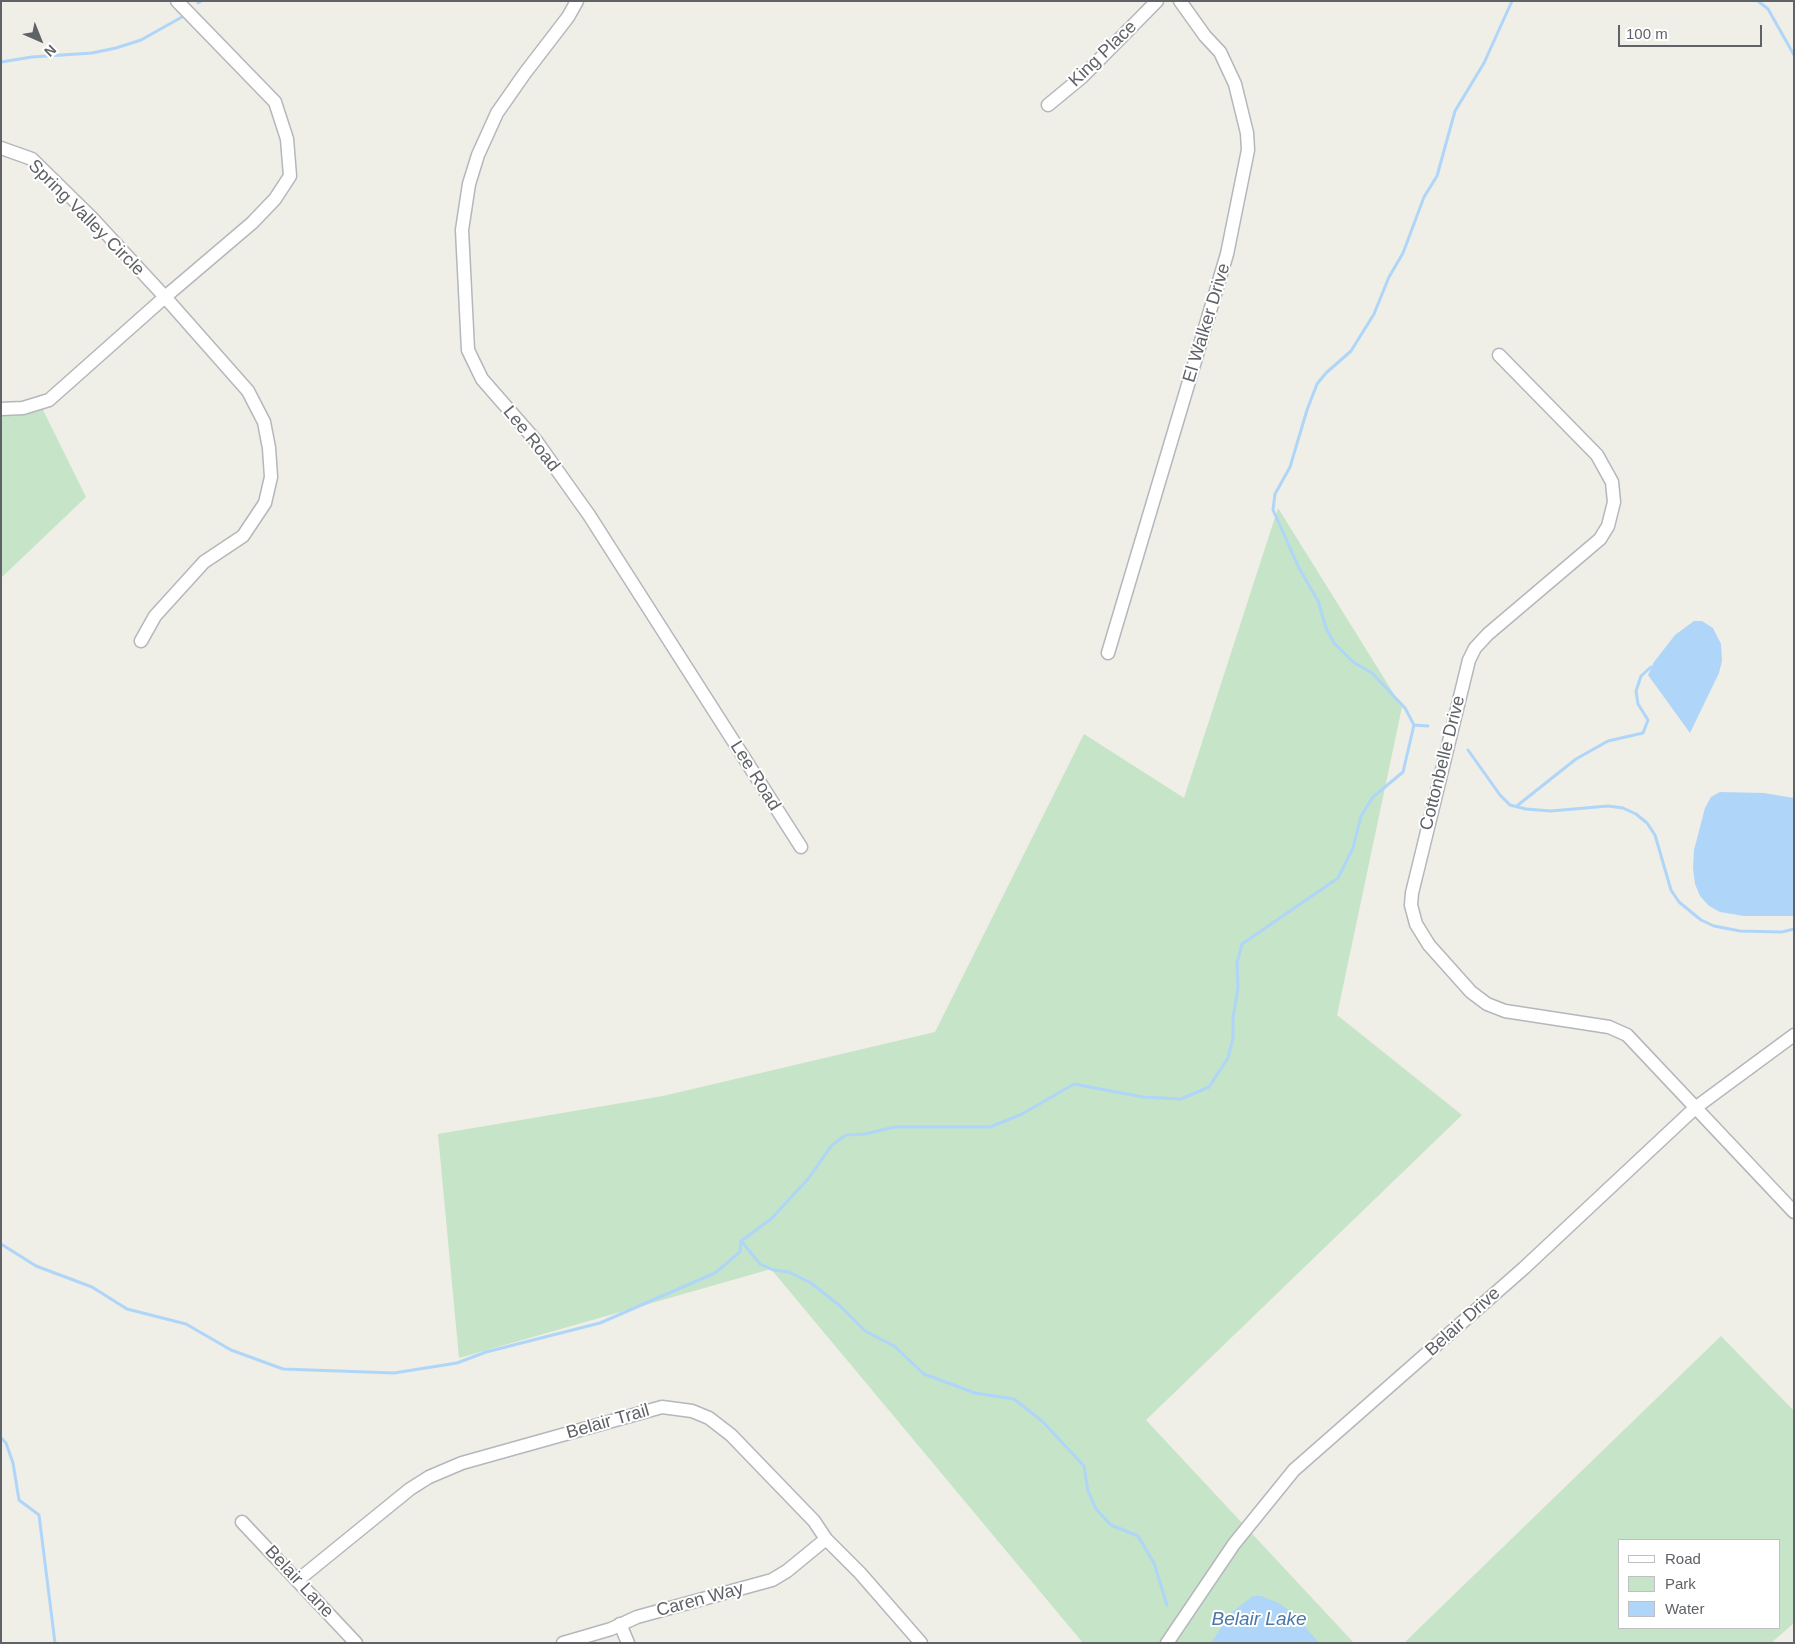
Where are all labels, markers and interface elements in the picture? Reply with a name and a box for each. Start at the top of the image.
north arrow [15,15,65,65]
scale bar [1620,15,1764,47]
street label: King Place [1065,16,1141,92]
text: 100 m [1626,25,1668,42]
text: N [41,42,60,60]
street label: Spring Valley Circle [23,155,149,281]
street label: El Walker Drive [1179,261,1235,385]
street label: Lee Road [498,402,564,476]
street label: Cottonbelle Drive [1416,693,1470,833]
street label: Lee Road [725,737,785,815]
street label: Belair Drive [1421,1283,1505,1361]
street label: Belair Trail [564,1400,652,1444]
legend [1618,1539,1780,1629]
street label: Belair Lane [260,1541,338,1623]
text: Road [1665,1550,1701,1567]
text: Park [1665,1575,1696,1592]
street label: Caren Way [654,1578,746,1622]
text: Water [1665,1600,1704,1617]
water label: Belair Lake [1211,1609,1307,1631]

